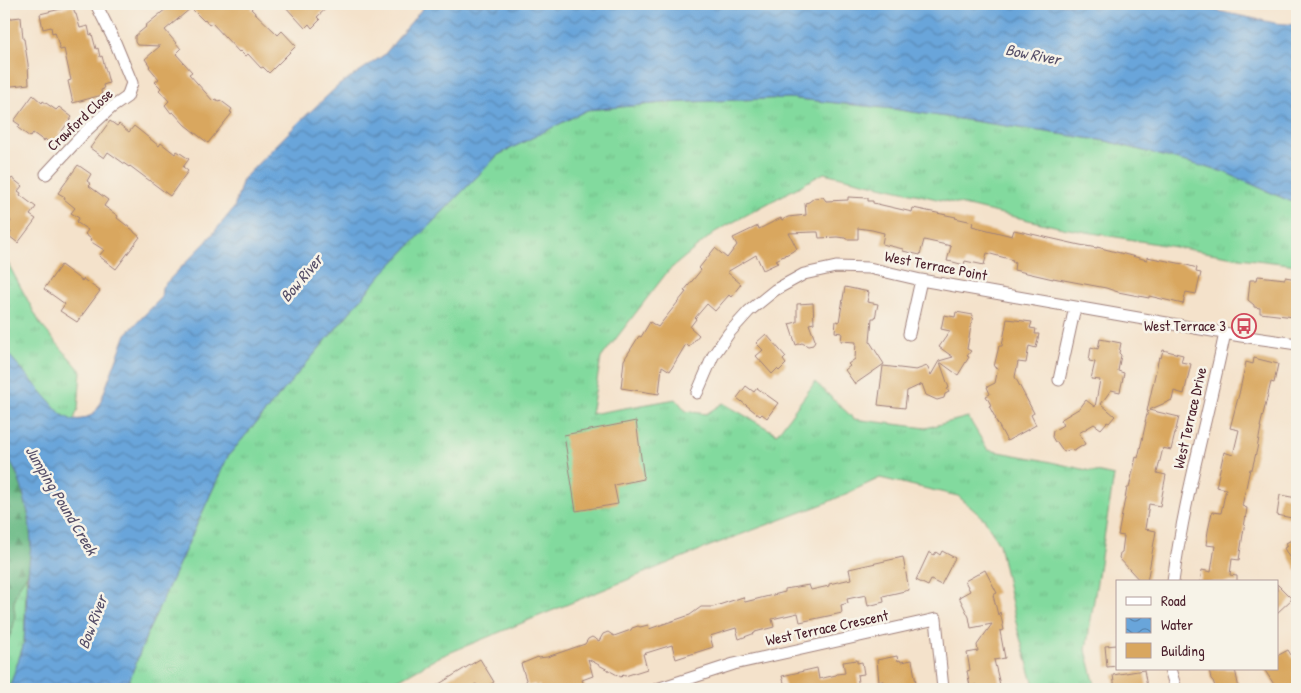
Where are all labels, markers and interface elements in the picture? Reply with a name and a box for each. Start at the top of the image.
water label: Bow River [1004,38,1064,70]
street label: Crawford Close [42,84,117,156]
street label: West Terrace Point [883,245,990,286]
water label: Bow River [275,248,328,306]
bus stop icon: West Terrace 3 [1231,313,1257,339]
place label: West Terrace 3 [1144,315,1226,336]
street label: West Terrace Drive [1168,365,1211,471]
water label: Jumping Pound Creek [21,441,104,560]
legend [1116,580,1278,670]
water label: Bow River [72,590,113,652]
text: Road [1161,590,1186,611]
street label: West Terrace Crescent [764,604,891,651]
text: Water [1161,614,1193,635]
text: Building [1161,640,1205,661]

